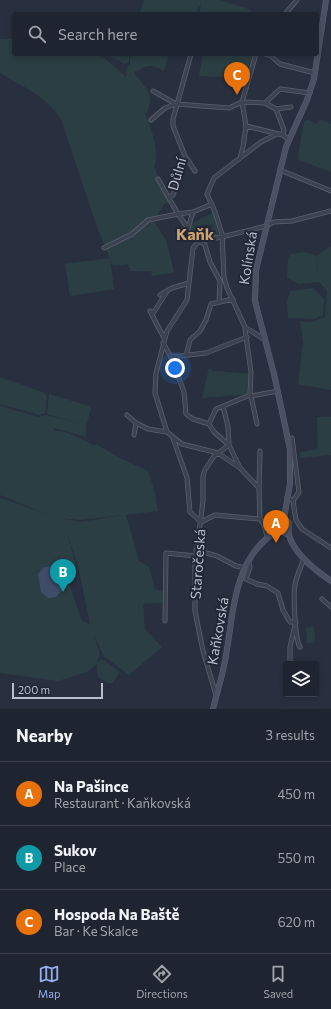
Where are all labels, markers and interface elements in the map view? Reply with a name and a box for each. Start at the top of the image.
search box [12,12,319,56]
icon: search [26,23,48,45]
text: Search here [58,25,137,43]
pin: C [224,62,250,95]
street label: Důlní [164,155,189,192]
district label: Kaňk [176,224,215,243]
street label: Kolínská [235,230,260,286]
your location [165,358,185,378]
pin: A [263,510,289,543]
street label: Staročeská [187,528,208,600]
pin: B [50,559,76,592]
street label: Kaňkovská [203,596,232,666]
map controls [283,661,319,697]
button: layers [283,661,319,697]
scale bar [12,681,103,700]
text: 200 m [18,683,50,696]
text: Nearby [16,725,73,746]
text: 3 results [266,727,315,743]
text: Na Pašince [54,777,129,795]
text: A [24,786,34,802]
text: 450 m [277,786,315,802]
text: Restaurant · Kaňkovská [54,795,191,811]
text: Sukov [54,841,97,859]
text: B [25,850,33,866]
text: 550 m [278,850,315,866]
text: Place [54,859,86,875]
text: Hospoda Na Baště [54,905,179,923]
text: C [25,914,33,930]
text: 620 m [278,914,315,930]
text: Bar · Ke Skalce [54,923,138,939]
tab: Map [38,963,61,1000]
tab: Directions [136,963,188,1000]
tab: Saved [263,963,293,1000]

